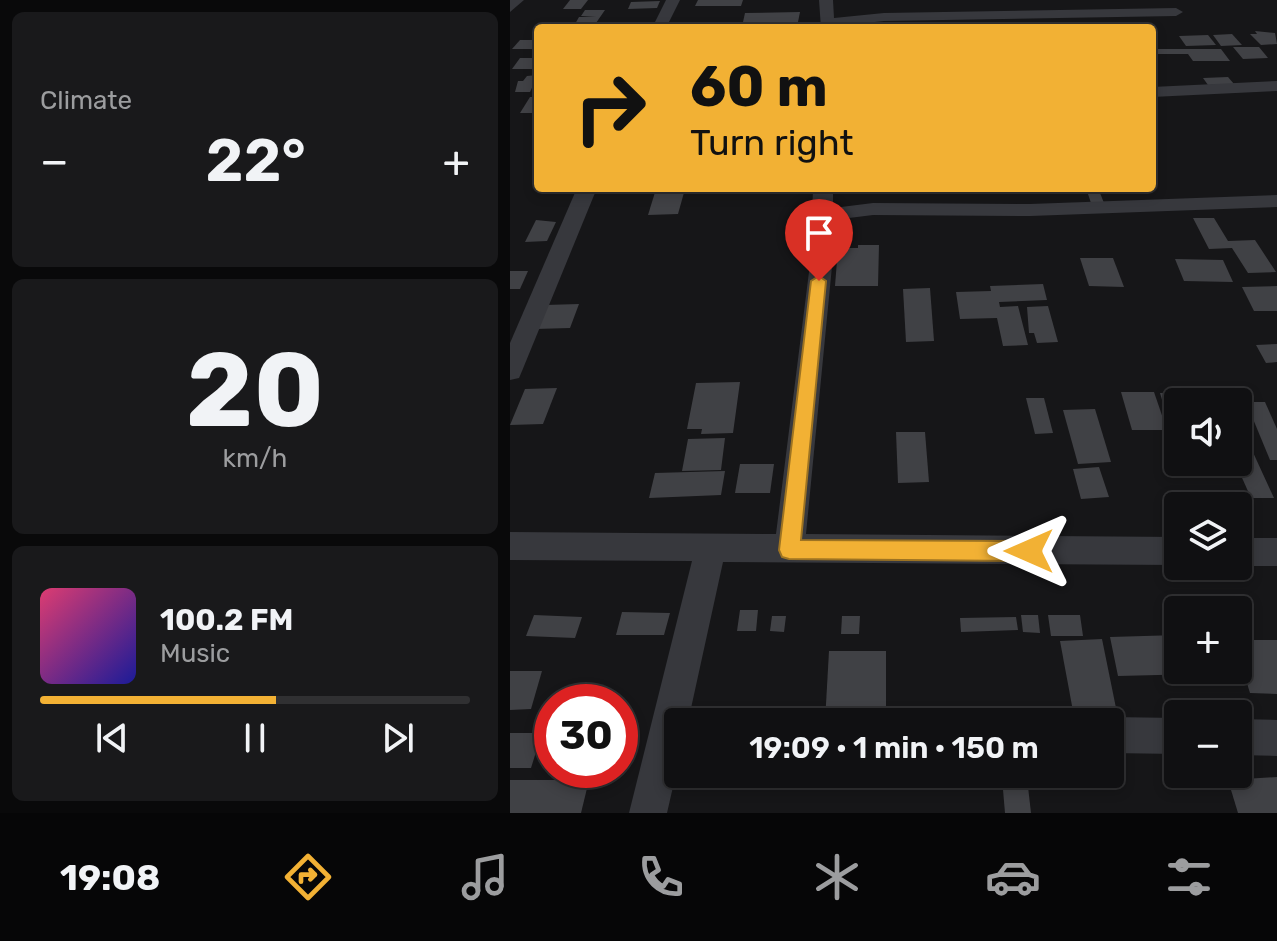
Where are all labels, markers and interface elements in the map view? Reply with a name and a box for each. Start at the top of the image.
text: 60 m [690,54,828,120]
icon: right [558,56,662,160]
text: Climate [40,85,132,116]
text: Turn right [690,121,854,164]
text: 22° [205,125,306,196]
text: − [40,135,69,187]
text: + [443,135,470,187]
pin [785,199,853,281]
icon: arrive [797,211,841,255]
text: 20 [186,329,324,452]
map controls [1164,388,1252,788]
button: sound [1164,388,1252,476]
text: km/h [223,443,287,474]
button: layers [1164,492,1252,580]
position arrow [987,509,1071,593]
button: + [1164,596,1252,684]
text: 100.2 FM [160,602,293,638]
text: Music [160,638,230,669]
speed limit sign: 30 [534,684,638,788]
button: − [1164,700,1252,788]
icon: previous [90,716,134,760]
icon: pause [233,716,277,760]
icon: next [376,716,420,760]
text: 19:09 · 1 min · 150 m [749,730,1039,766]
icon: directions [280,849,336,905]
icon: music [457,849,513,905]
icon: phone [633,849,689,905]
icon: climate [809,849,865,905]
icon: car [985,849,1041,905]
icon: filters [1161,849,1217,905]
text: 19:08 [60,856,160,899]

